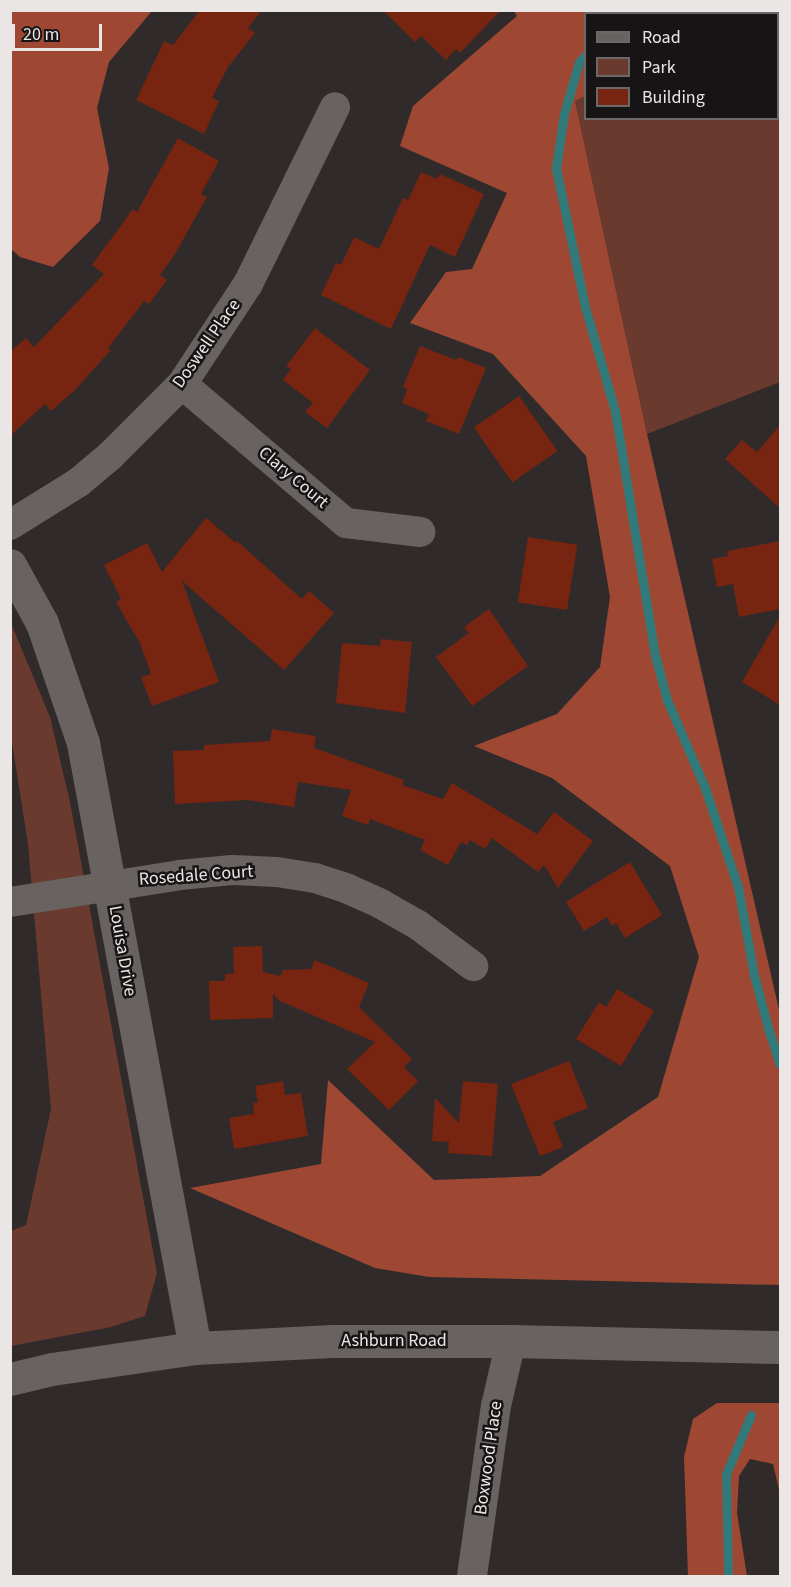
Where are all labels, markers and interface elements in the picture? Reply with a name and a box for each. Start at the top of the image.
scale bar [15,12,105,50]
legend [584,12,779,120]
text: 20 m [23,22,59,47]
text: Road [642,25,681,50]
text: Park [642,55,676,80]
text: Building [642,85,705,110]
street label: Doswell Place [168,295,246,393]
street label: Clary Court [254,442,332,514]
street label: Rosedale Court [138,861,254,891]
street label: Louisa Drive [103,904,141,998]
street label: Ashburn Road [341,1330,447,1352]
street label: Boxwood Place [470,1400,508,1516]

